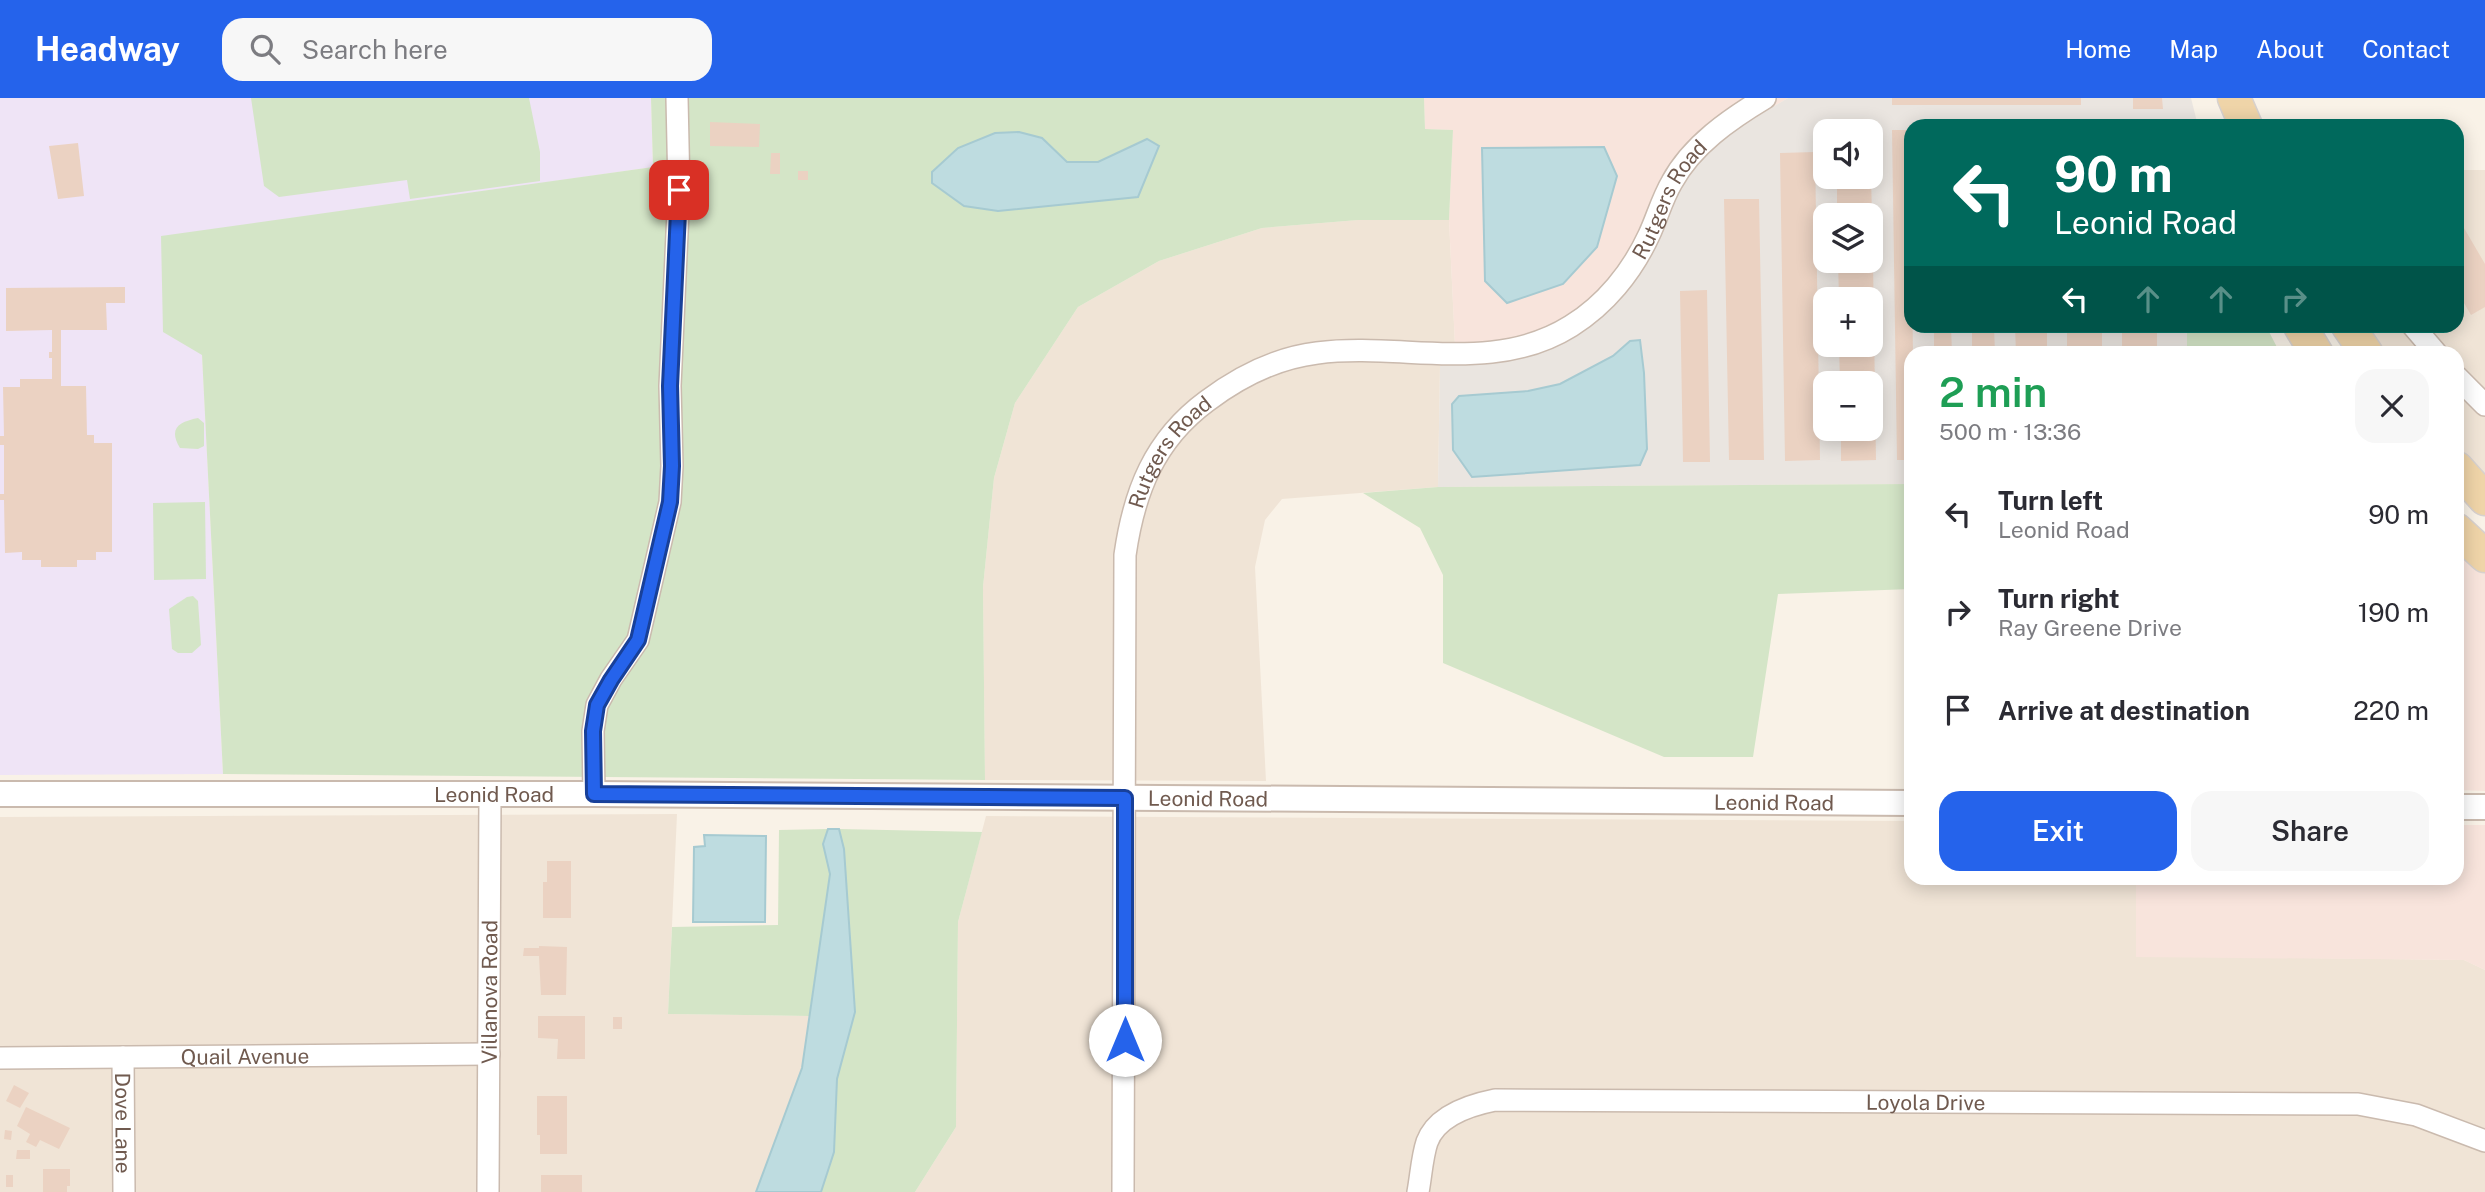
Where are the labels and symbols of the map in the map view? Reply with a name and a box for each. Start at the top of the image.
street label: Rutgers Road [1626,134,1712,263]
pin [649,160,709,220]
street label: Rutgers Road [1123,390,1216,511]
street label: Leonid Road [434,782,554,807]
street label: Leonid Road [1148,785,1268,811]
street label: Leonid Road [1714,789,1834,815]
street label: Villanova Road [476,920,502,1064]
position arrow [1088,1003,1162,1077]
street label: Quail Avenue [181,1043,309,1069]
street label: Dove Lane [111,1072,136,1174]
street label: Loyola Drive [1866,1089,1986,1115]

